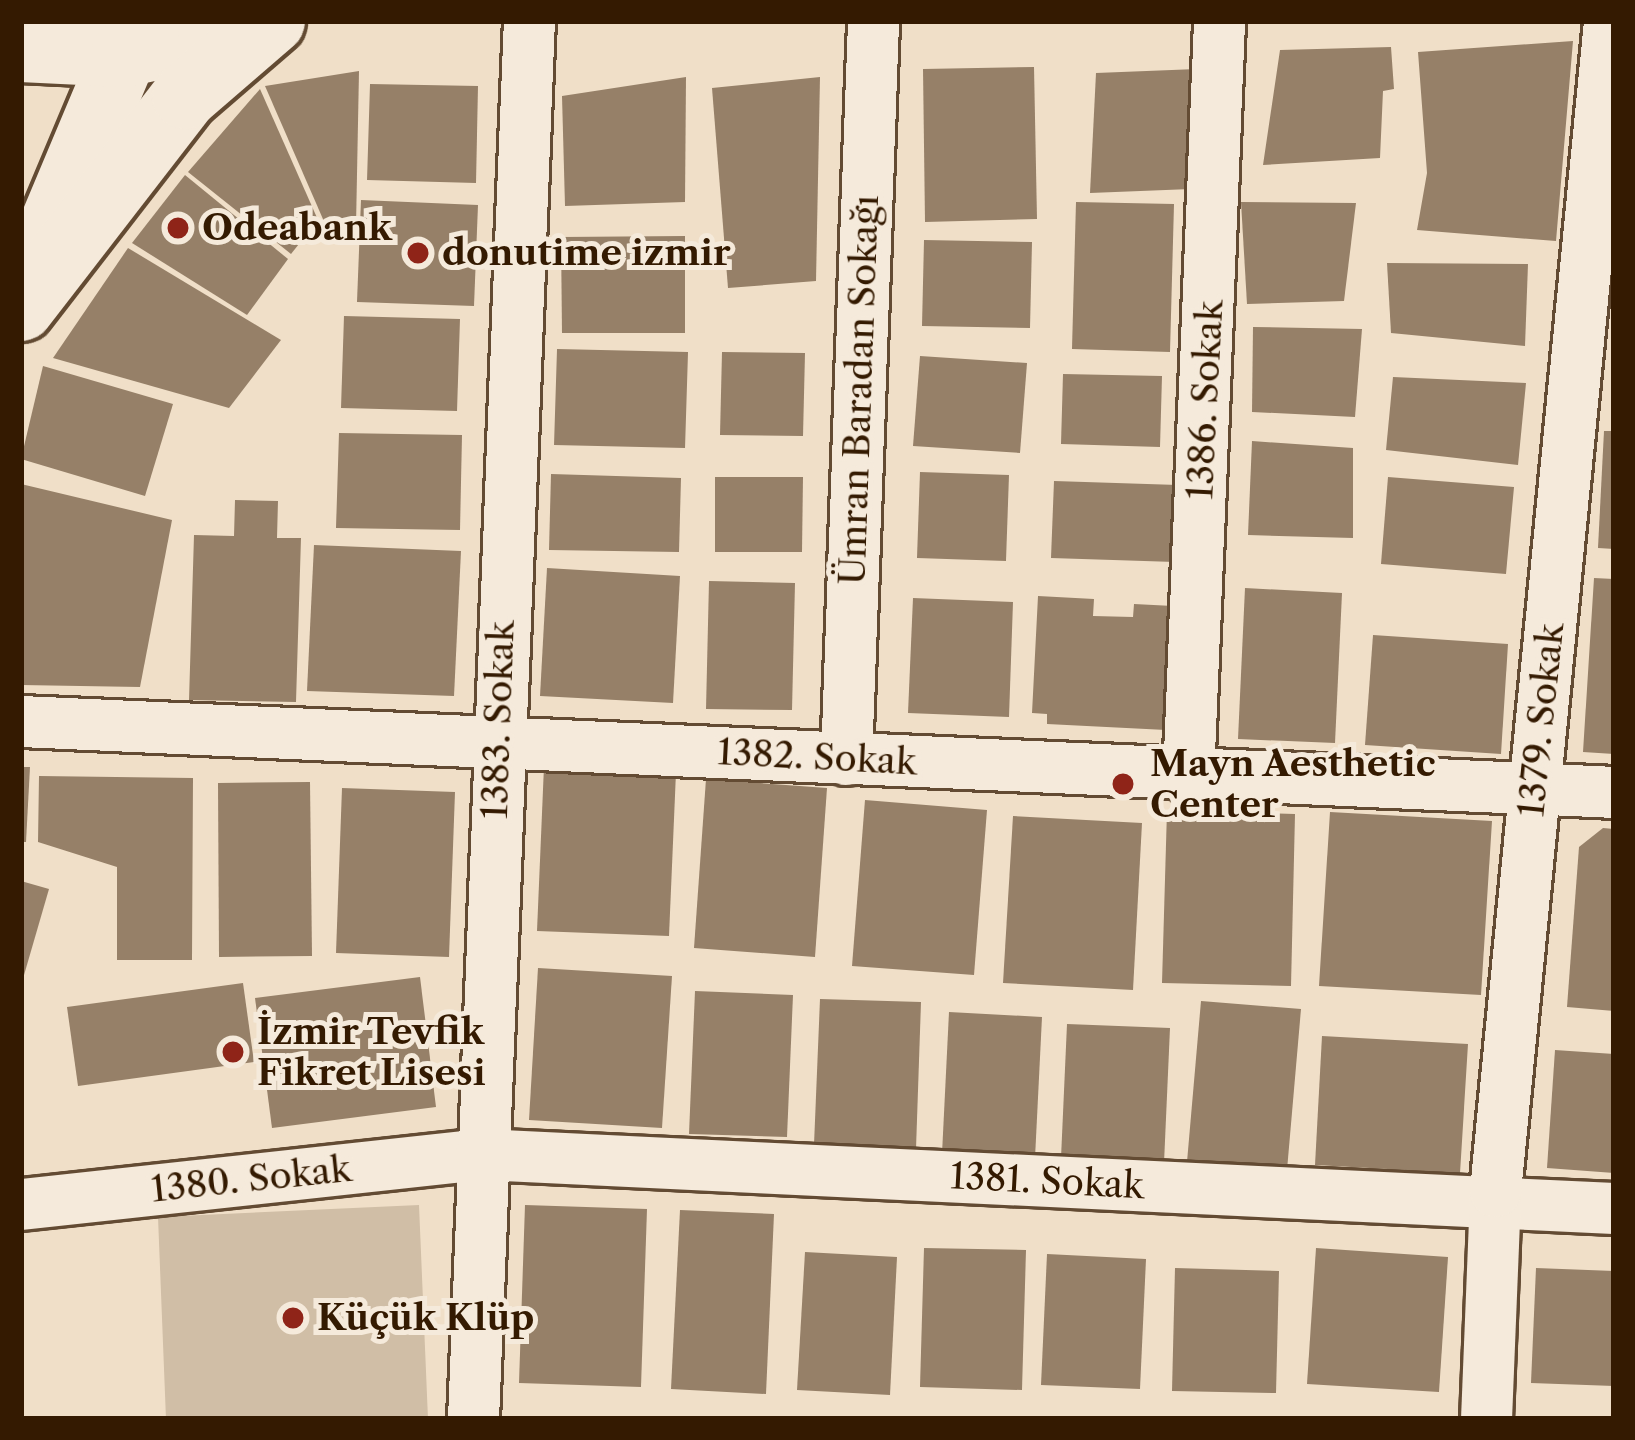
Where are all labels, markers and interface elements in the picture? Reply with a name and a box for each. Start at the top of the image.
street label: Ümran Baradan Sokağı [831,194,887,586]
place label: Odeabank [202,206,392,250]
marker: Odeabank [165,215,191,241]
place label: donutime izmir [442,231,731,275]
marker: donutime izmir [405,240,431,266]
street label: 1386. Sokak [1178,299,1232,501]
street label: 1383. Sokak [473,620,523,820]
street label: 1379. Sokak [1509,621,1573,819]
street label: 1382. Sokak [716,730,918,784]
place label: Mayn Aesthetic Center [1150,741,1437,826]
marker: Mayn Aesthetic Center [1107,768,1139,800]
place label: İzmir Tevfik Fikret Lisesi [257,1009,486,1094]
marker: İzmir Tevfik Fikret Lisesi [220,1039,246,1065]
street label: 1380. Sokak [149,1147,353,1211]
street label: 1381. Sokak [949,1154,1145,1208]
place label: Küçük Klüp [317,1296,535,1340]
marker: Küçük Klüp [280,1305,306,1331]

